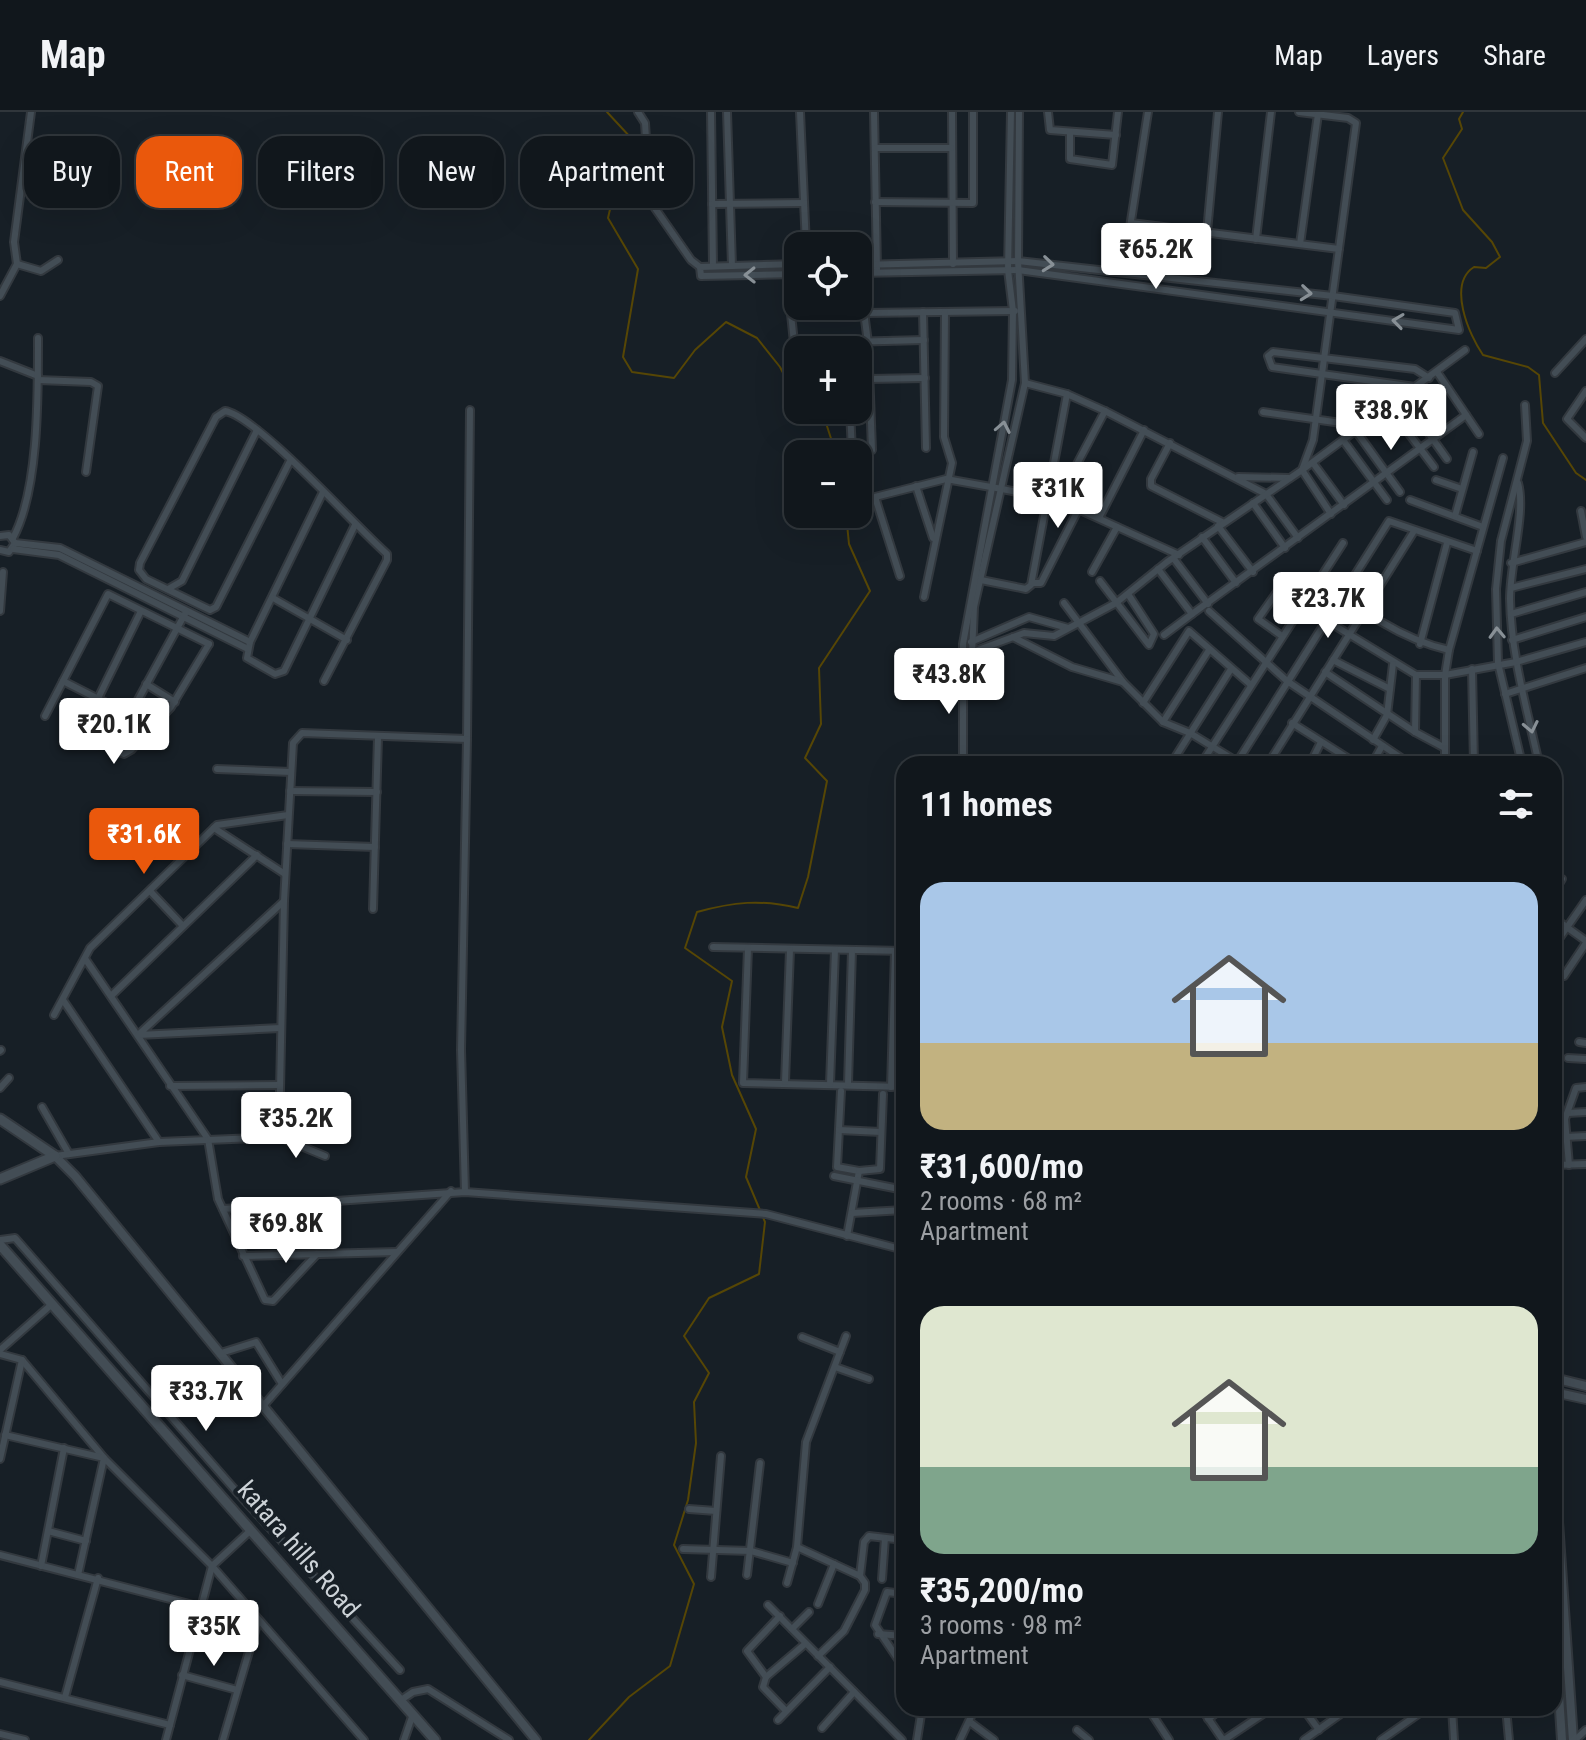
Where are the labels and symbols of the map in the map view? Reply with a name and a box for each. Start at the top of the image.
pin: ₹65.2K [1091,223,1221,291]
one-way arrow [1042,256,1055,273]
one-way arrow [743,266,756,283]
one-way arrow [1300,284,1313,301]
one-way arrow [1391,313,1405,330]
pin: ₹38.9K [1326,384,1456,452]
one-way arrow [993,421,1010,434]
pin: ₹31K [1011,462,1105,530]
pin: ₹23.7K [1263,572,1393,640]
one-way arrow [1489,626,1506,639]
pin: ₹43.8K [884,648,1014,716]
pin: ₹20.1K [49,698,179,766]
one-way arrow [1522,720,1539,733]
pin: ₹31.6K [79,808,209,876]
pin: ₹35.2K [231,1092,361,1160]
pin: ₹69.8K [221,1197,351,1265]
pin: ₹33.7K [141,1365,271,1433]
street label: katara hills Road [232,1475,366,1623]
pin: ₹35K [167,1600,261,1668]

